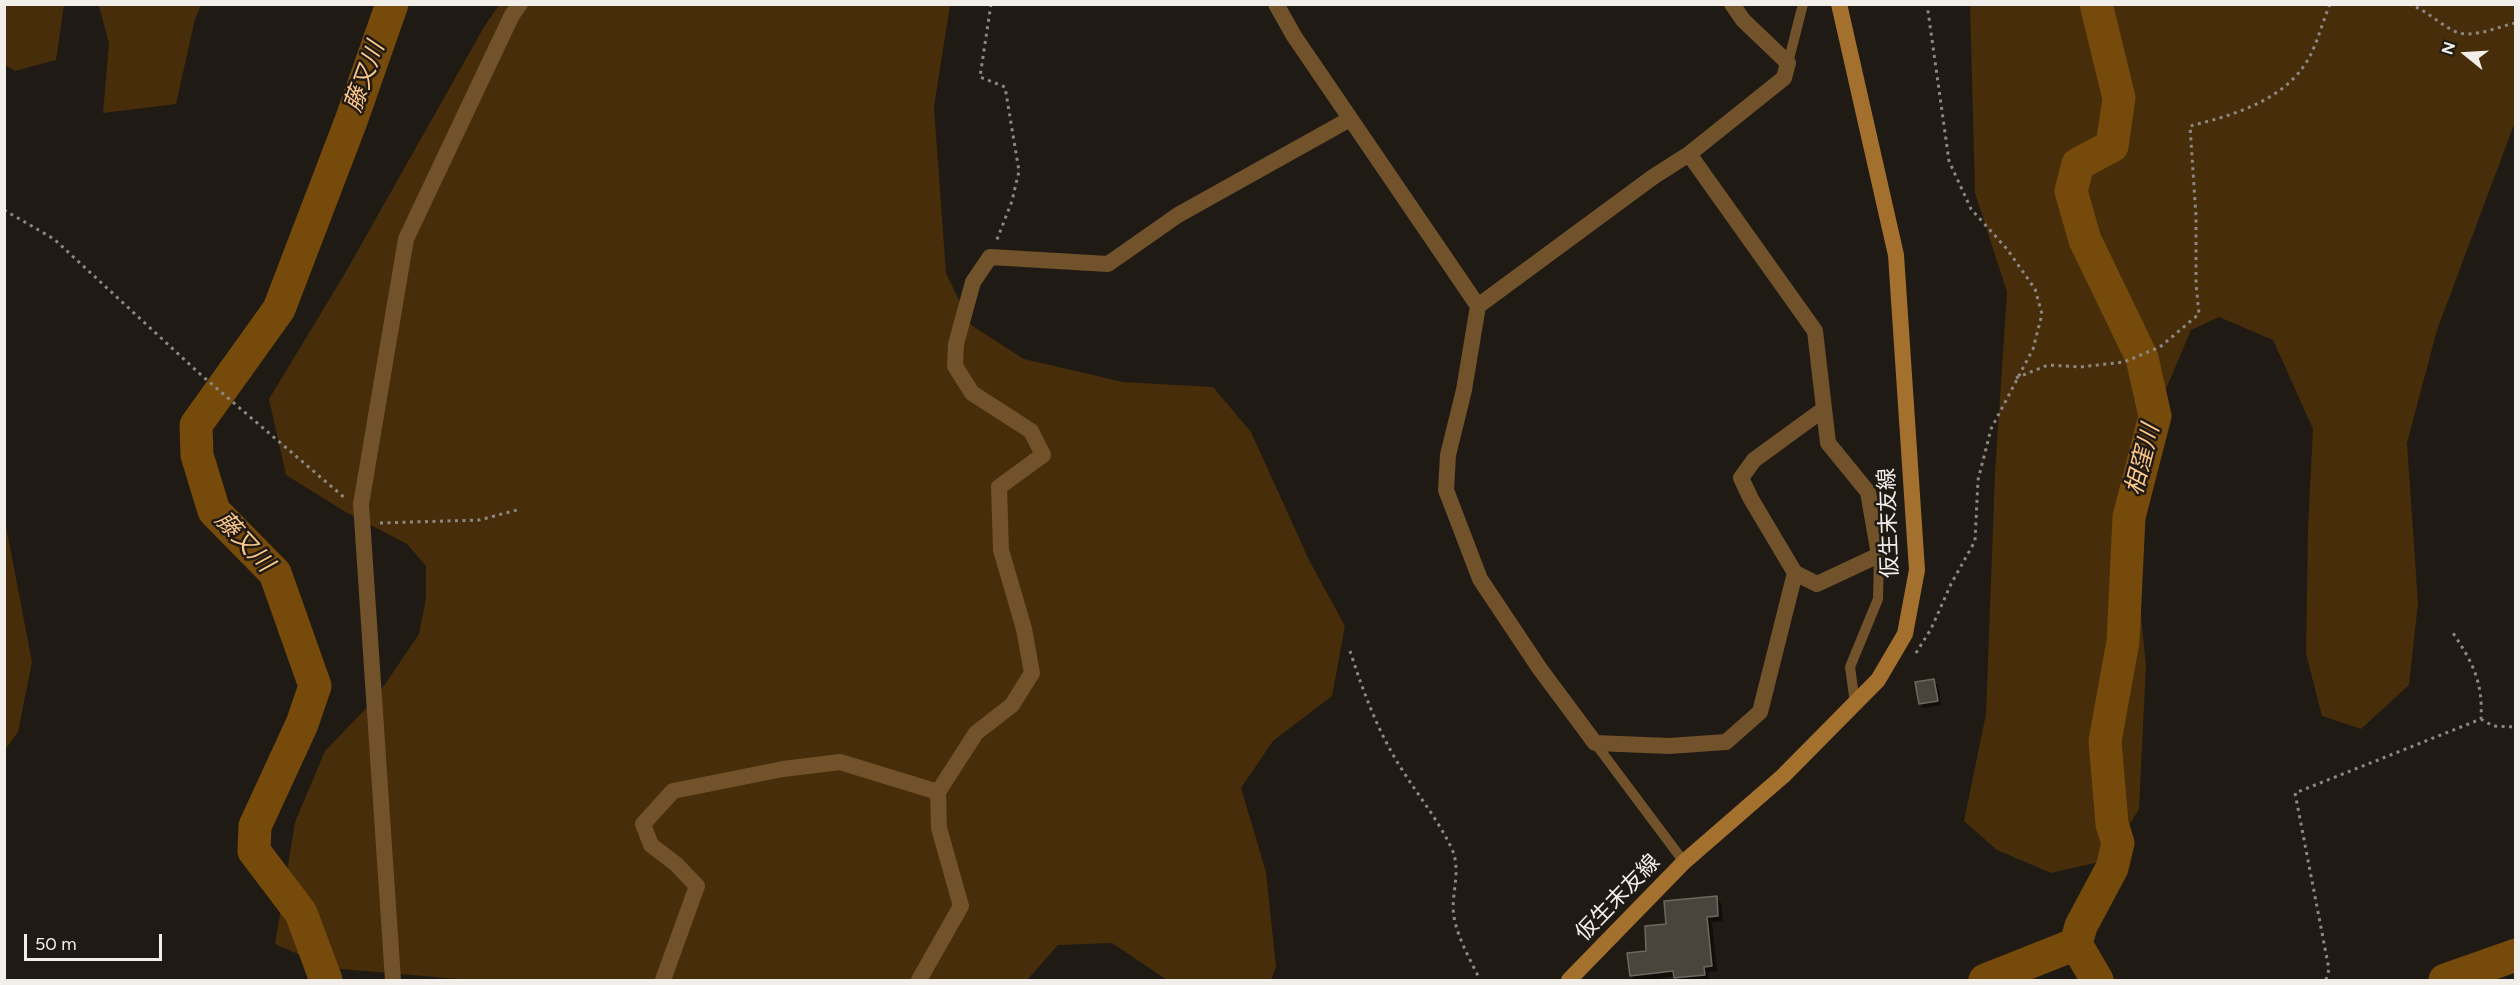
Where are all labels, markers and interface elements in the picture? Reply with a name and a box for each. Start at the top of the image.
north arrow [2436,24,2496,84]
water label: 藤又川 [339,38,391,116]
text: N [2437,39,2459,57]
water label: 相窪川 [2120,422,2166,498]
street label: 仮生末友線 [1874,468,1904,578]
water label: 藤又川 [209,506,279,578]
street label: 仮生末友線 [1570,849,1666,947]
scale bar [27,922,165,960]
text: 50 m [35,933,77,955]

